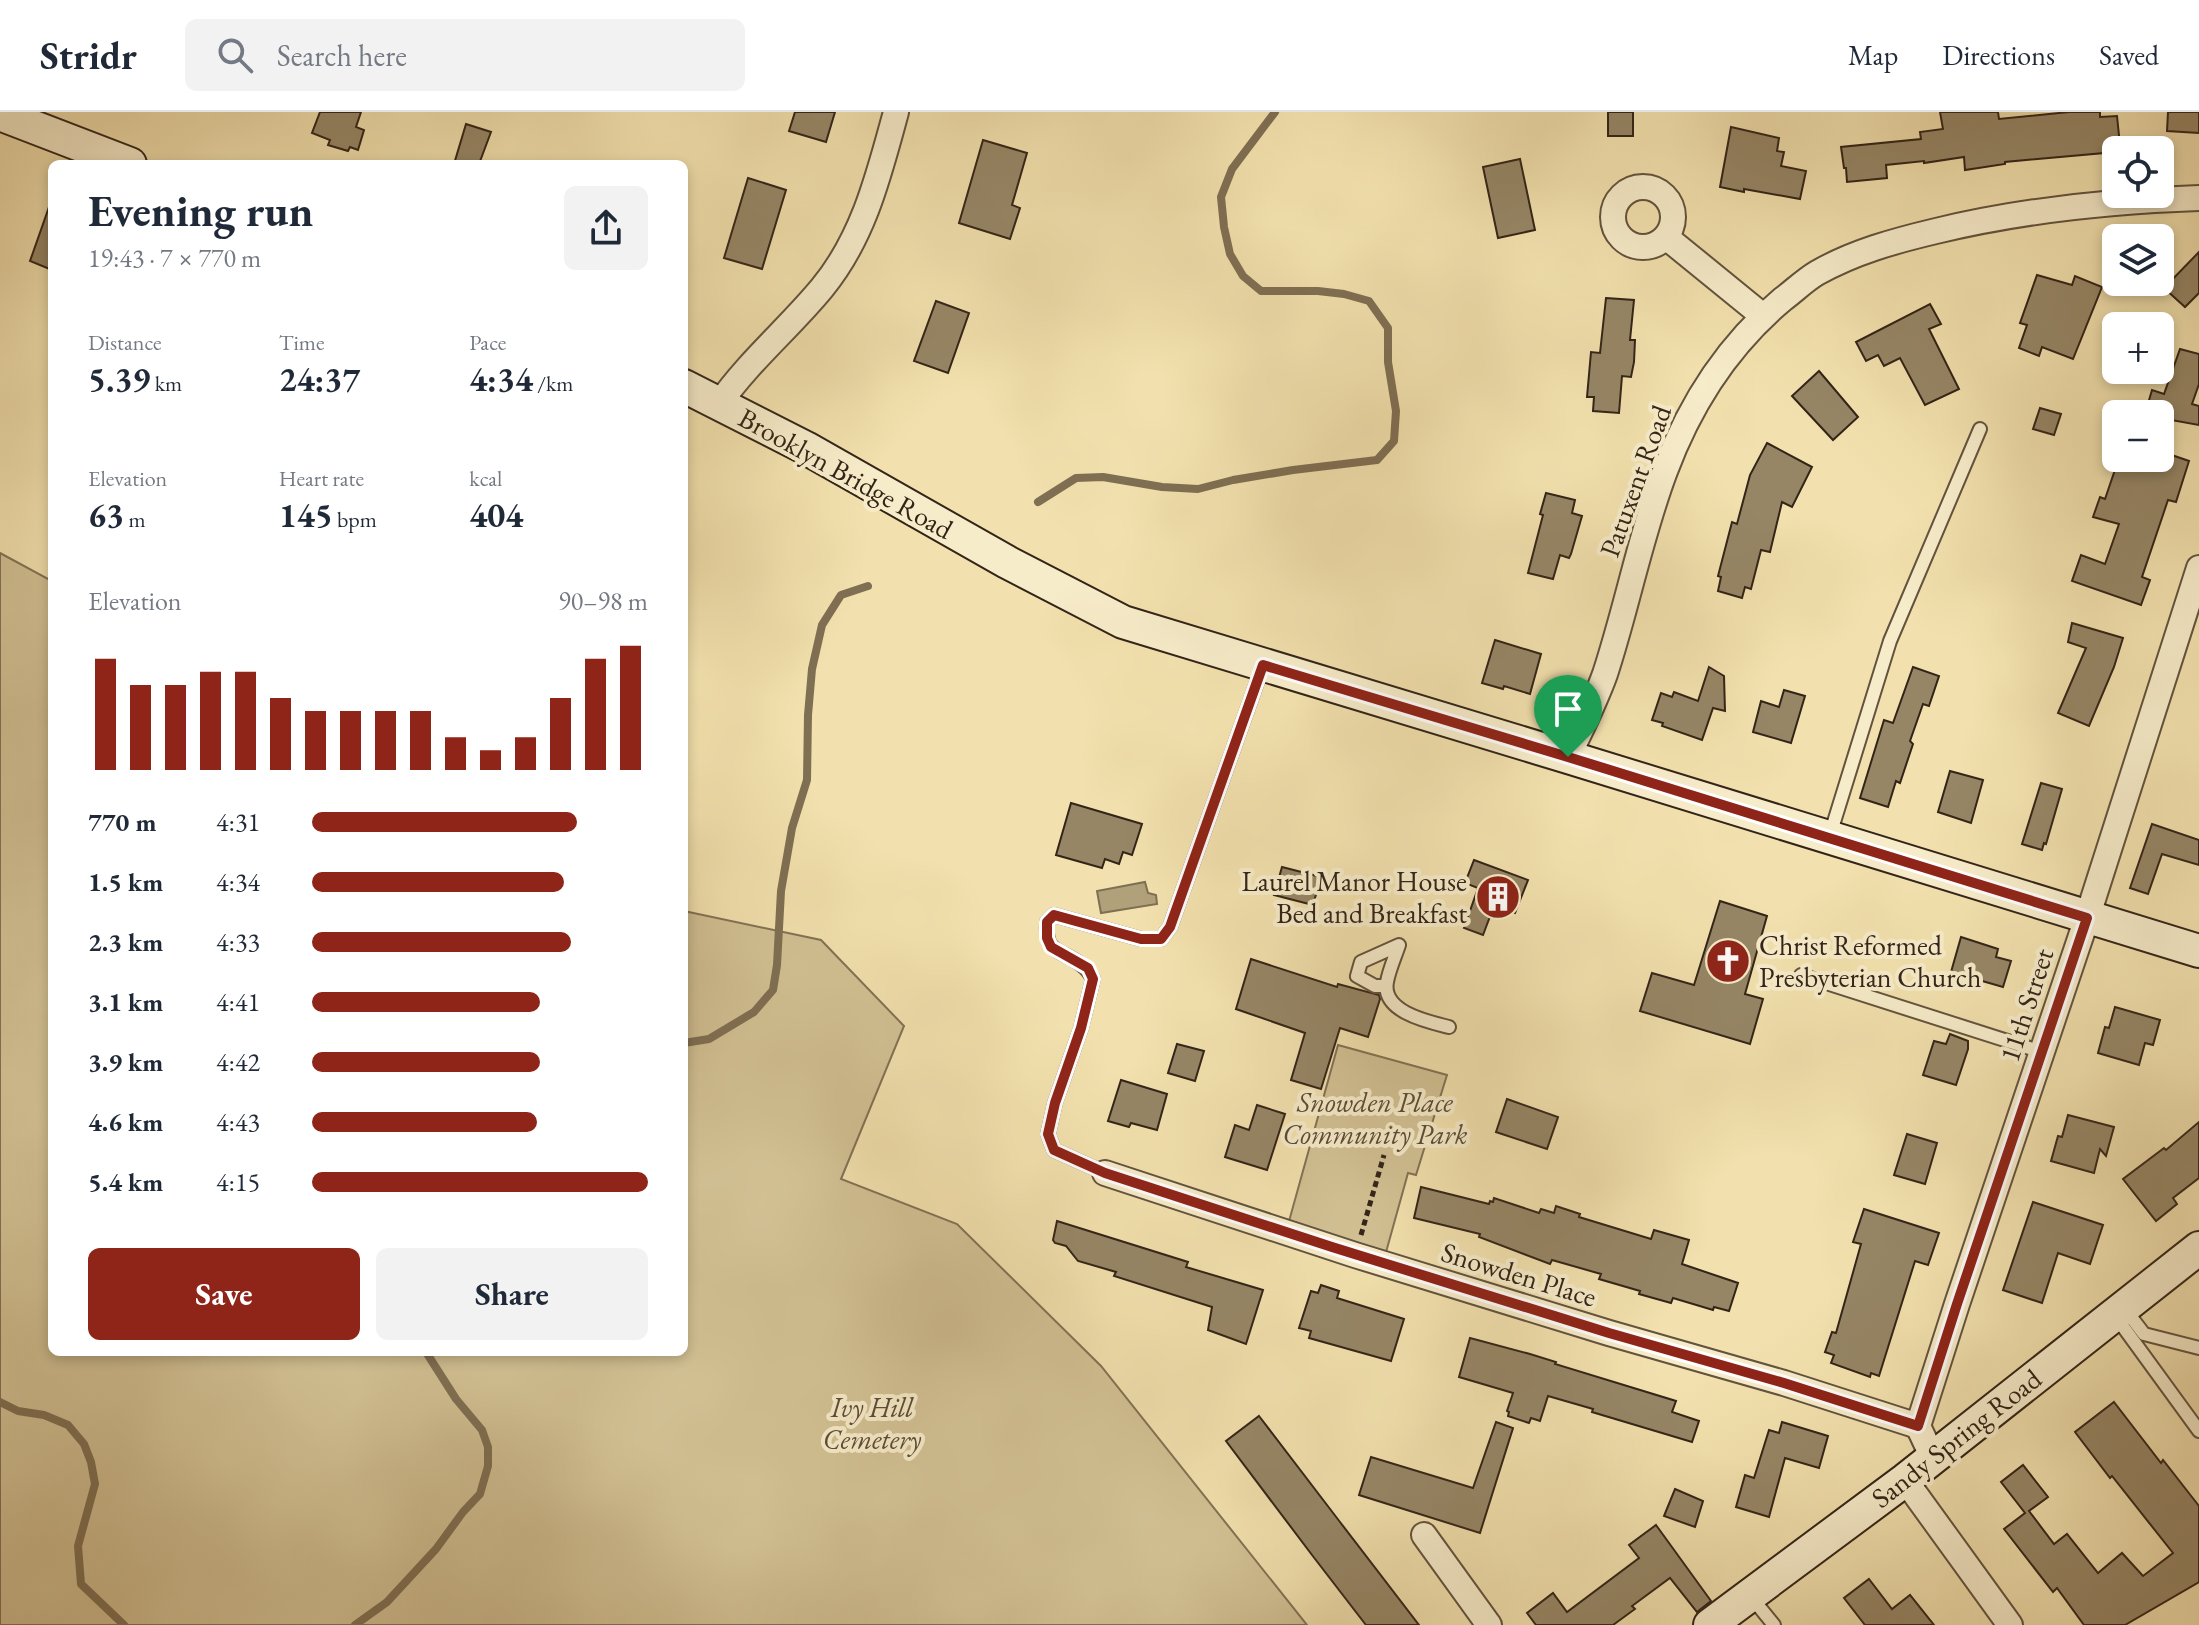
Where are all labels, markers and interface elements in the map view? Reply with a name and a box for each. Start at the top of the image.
search box [185,19,745,91]
text: Stridr [40,31,137,80]
icon: search [213,33,257,77]
text: Search here [277,36,407,75]
text: Map [1848,37,1898,73]
text: Directions [1942,37,2055,73]
text: Saved [2099,37,2159,73]
map controls [2102,136,2174,472]
button: locate [2102,136,2174,208]
text: Evening run [88,182,313,239]
button: share [564,186,648,270]
button: layers [2102,224,2174,296]
text: 19:43 · 7 × 770 m [88,241,261,275]
button: + [2102,312,2174,384]
text: Distance [88,328,161,357]
text: Time [279,328,324,357]
text: Pace [469,328,506,357]
text: 5.39 [88,357,150,401]
text: 24:37 [279,357,360,401]
text: 4:34 [469,357,533,401]
text: km [150,369,182,398]
text: /km [533,369,574,398]
street label: Brooklyn Bridge Road [732,399,960,547]
street label: Patuxent Road [1591,399,1679,562]
button: − [2102,400,2174,472]
text: Elevation [88,464,167,493]
text: Heart rate [279,464,364,493]
text: kcal [469,464,502,493]
text: 63 [88,493,124,537]
text: 145 [279,493,333,537]
text: 404 [469,493,523,537]
text: m [124,505,146,534]
text: bpm [333,505,377,534]
text: Elevation [88,584,182,618]
text: 90–98 m [558,584,648,618]
pin [1534,675,1602,757]
icon: arrive [1546,687,1590,731]
text: 770 m [88,805,156,839]
text: 4:31 [216,805,260,839]
place label: Laurel Manor House Bed and Breakfast [1241,863,1467,931]
text: 1.5 km [88,865,163,899]
text: 4:34 [216,865,260,899]
building icon: Laurel Manor House Bed and Breakfast [1474,873,1522,921]
text: 2.3 km [88,925,163,959]
text: 4:33 [216,925,260,959]
place label: Christ Reformed Presbyterian Church [1759,927,1981,995]
church icon: Christ Reformed Presbyterian Church [1704,937,1752,985]
street label: 11th Street [1991,944,2061,1066]
text: 3.1 km [88,985,163,1019]
text: 4:41 [216,985,260,1019]
text: 3.9 km [88,1045,163,1079]
text: 4:42 [216,1045,260,1079]
park label: Snowden Place Community Park [1283,1084,1468,1152]
text: 4.6 km [88,1105,163,1139]
text: 4:43 [216,1105,260,1139]
text: 5.4 km [88,1165,163,1199]
text: 4:15 [216,1165,260,1199]
street label: Snowden Place [1437,1233,1601,1315]
button: Save [88,1248,360,1340]
button: Share [376,1248,648,1340]
street label: Sandy Spring Road [1864,1360,2049,1516]
park label: Ivy Hill Cemetery [823,1389,922,1457]

